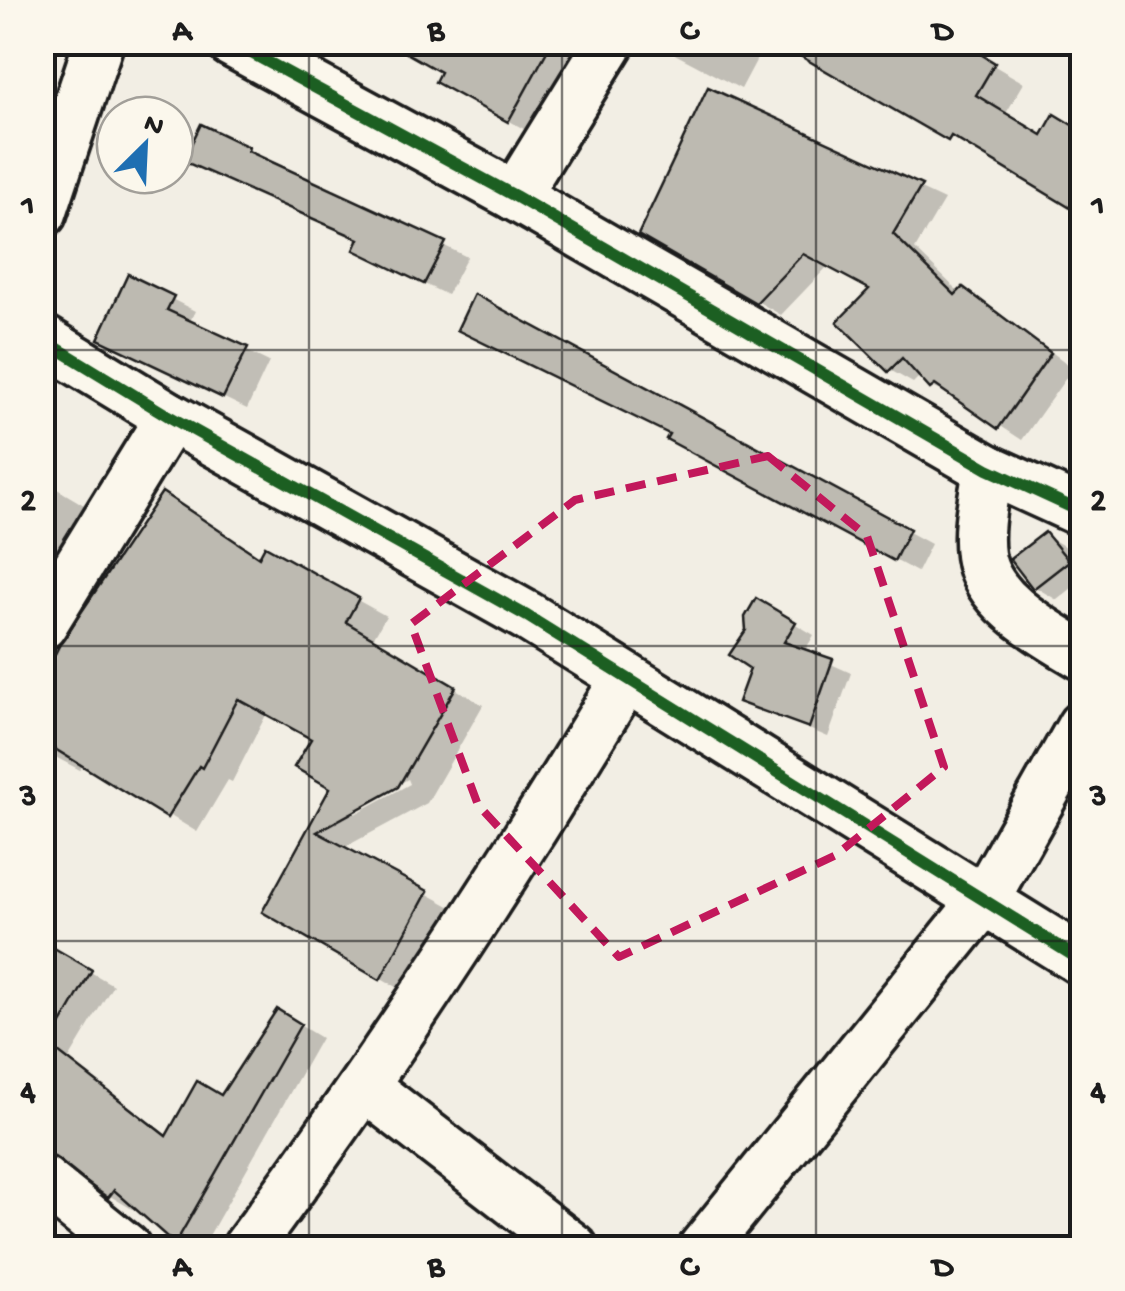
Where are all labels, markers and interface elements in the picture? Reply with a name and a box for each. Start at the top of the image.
text: A [172,14,194,52]
text: B [427,14,446,52]
text: C [680,14,700,52]
text: D [930,14,955,52]
north arrow [95,95,195,195]
text: N [138,107,168,145]
text: 1 [21,189,34,227]
text: 1 [1091,189,1104,227]
text: 2 [20,484,36,522]
text: 2 [1090,484,1106,522]
text: 3 [19,779,36,817]
text: 3 [1089,779,1106,817]
text: 4 [19,1075,36,1113]
text: 4 [1089,1075,1106,1113]
text: A [172,1250,194,1288]
text: B [427,1250,446,1288]
text: C [680,1250,700,1288]
text: D [930,1250,955,1288]

